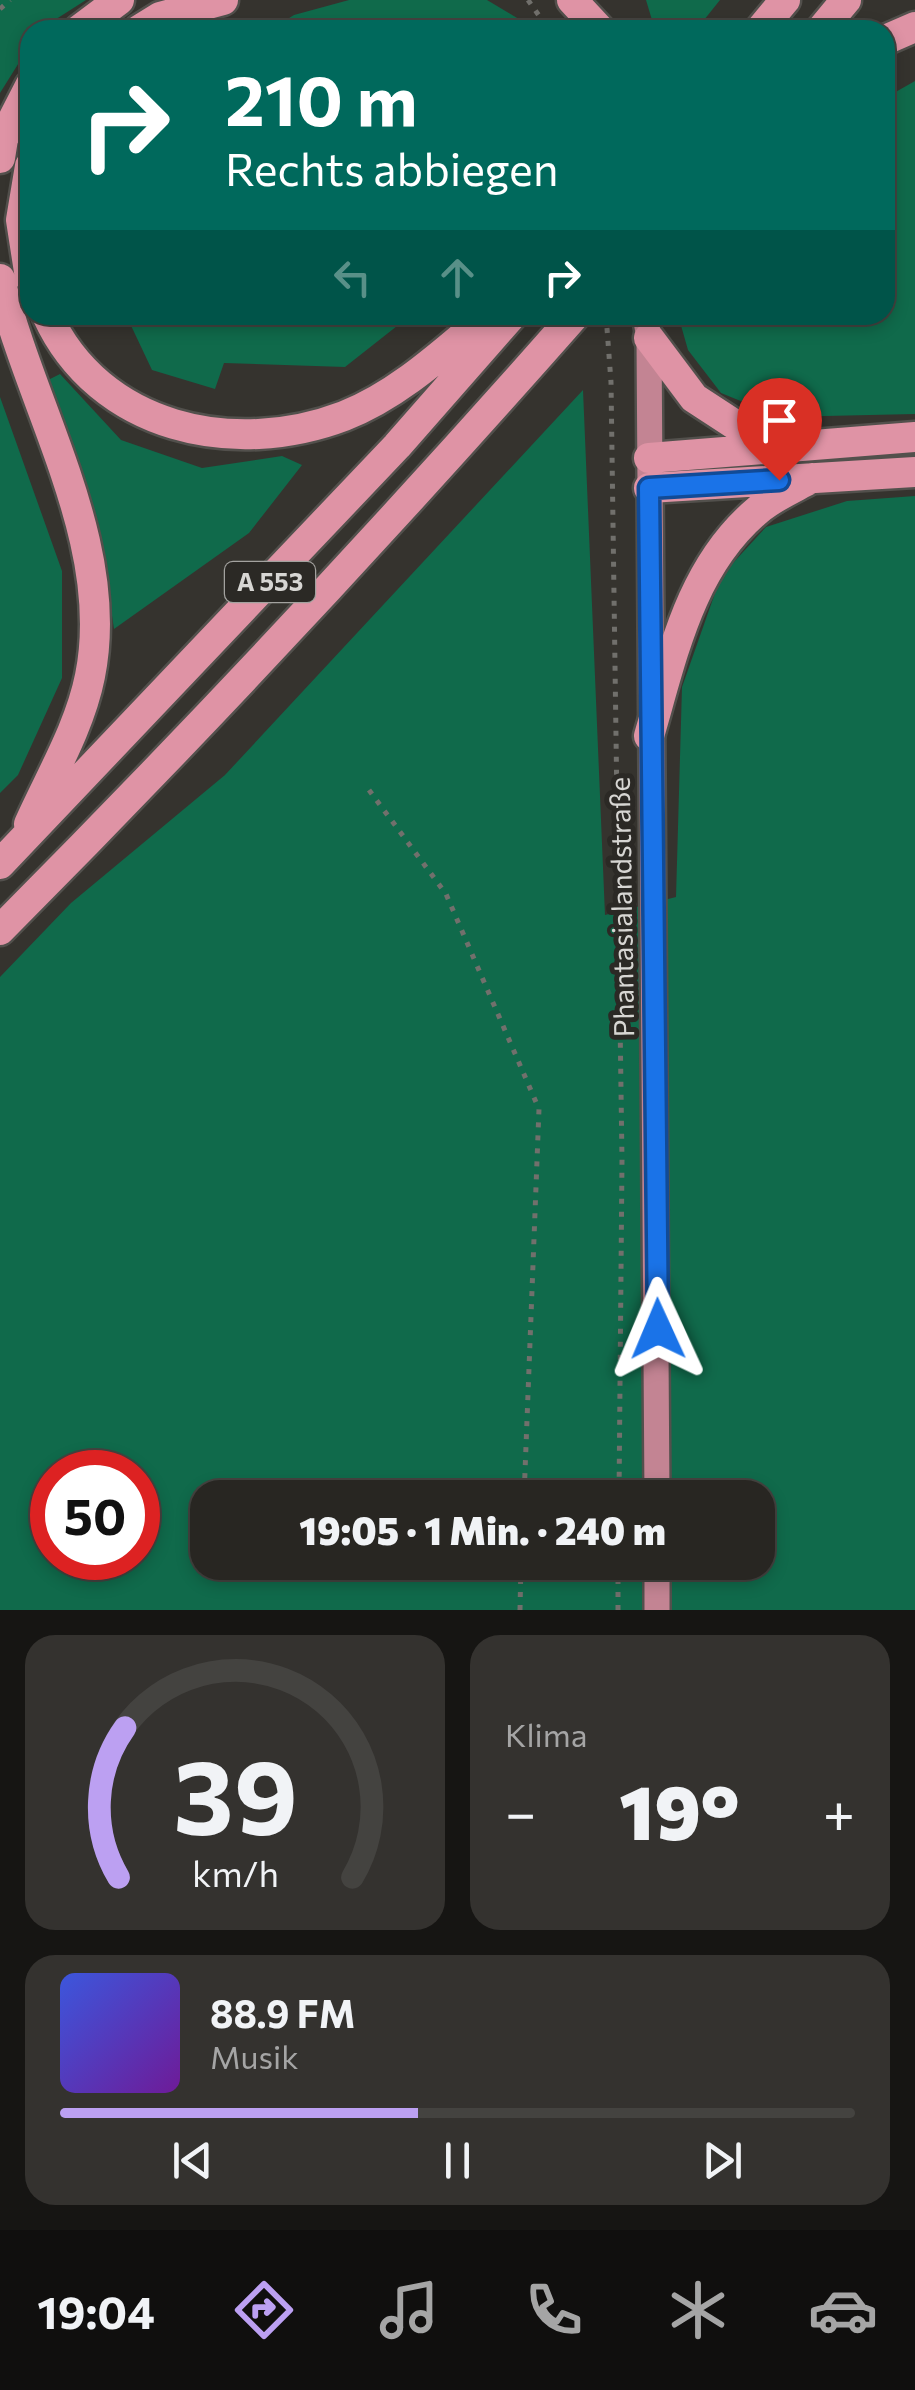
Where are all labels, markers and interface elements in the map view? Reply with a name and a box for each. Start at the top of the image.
text: 210 m [225,55,417,140]
icon: right [60,60,190,190]
text: Rechts abbiegen [225,140,559,195]
icon: left [325,250,380,305]
icon: ahead [430,250,485,305]
icon: right [535,250,590,305]
pin [737,378,822,481]
icon: arrive [752,393,807,448]
road number: A 553 [225,562,315,602]
street label: Phantasialandstraße [602,777,640,1037]
position arrow [606,1277,710,1381]
speed limit sign: 50 [30,1450,160,1580]
text: 19:05 · 1 Min. · 240 m [299,1506,666,1553]
text: Klima [505,1714,587,1754]
text: 39 [173,1729,297,1856]
text: 19° [619,1764,740,1855]
text: − [505,1777,536,1844]
text: + [823,1777,855,1844]
text: km/h [192,1851,278,1894]
text: 88.9 FM [210,1989,355,2036]
text: Musik [210,2036,299,2076]
icon: previous [165,2133,220,2188]
icon: pause [430,2133,485,2188]
icon: next [695,2133,750,2188]
icon: directions [229,2275,299,2345]
icon: music [374,2275,444,2345]
icon: phone [519,2275,589,2345]
icon: climate [663,2275,733,2345]
icon: car [808,2275,878,2345]
text: 19:04 [37,2283,155,2338]

